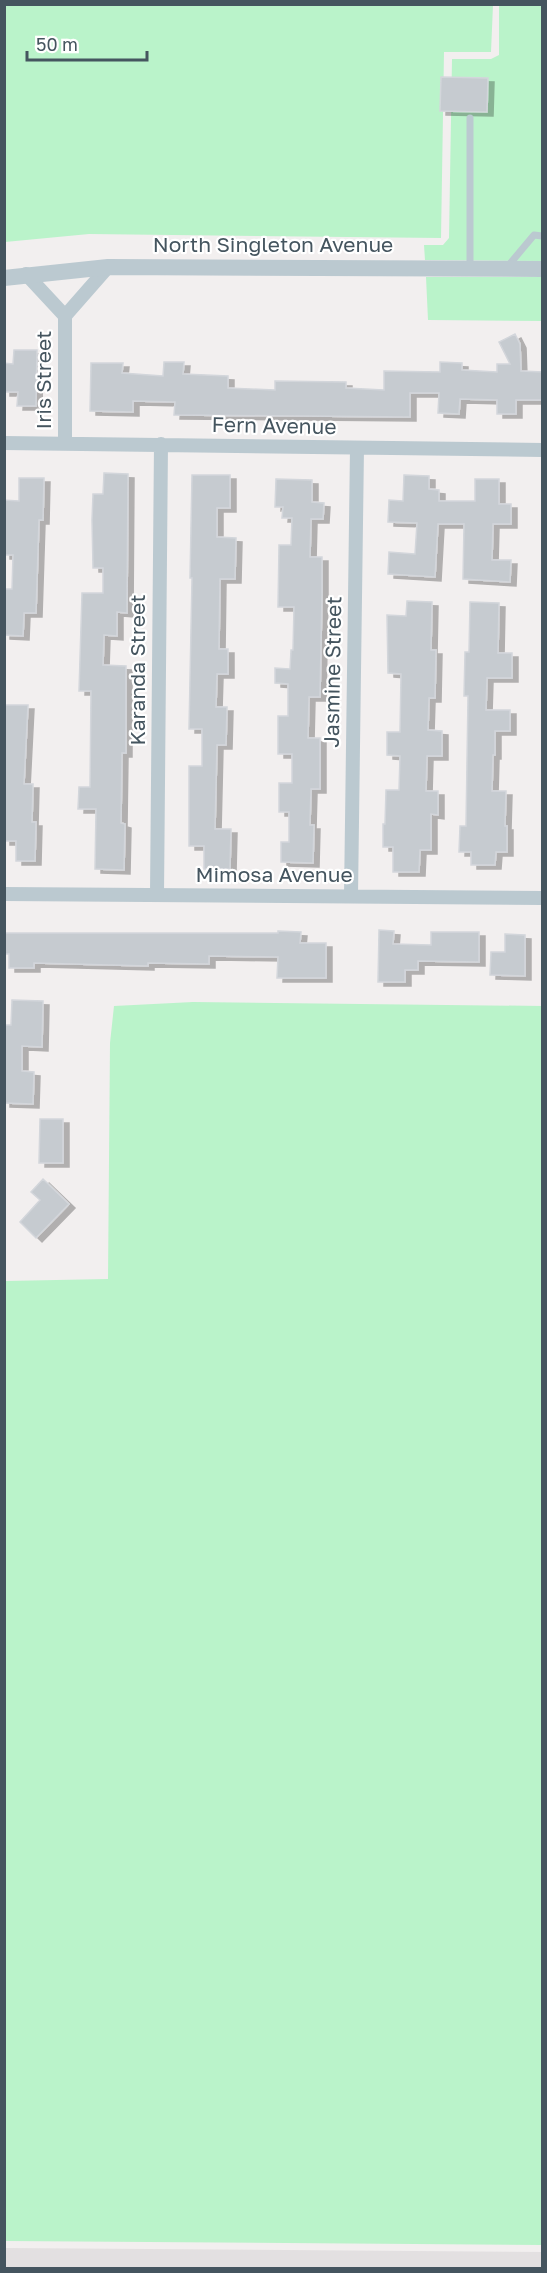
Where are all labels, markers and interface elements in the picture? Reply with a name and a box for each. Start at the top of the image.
scale bar [27,24,147,62]
text: 50 m [36,33,78,55]
street label: North Singleton Avenue [153,231,393,257]
street label: Iris Street [30,331,56,429]
street label: Fern Avenue [211,411,337,439]
street label: Karanda Street [124,594,150,746]
street label: Jasmine Street [318,596,346,748]
street label: Mimosa Avenue [195,861,353,887]

